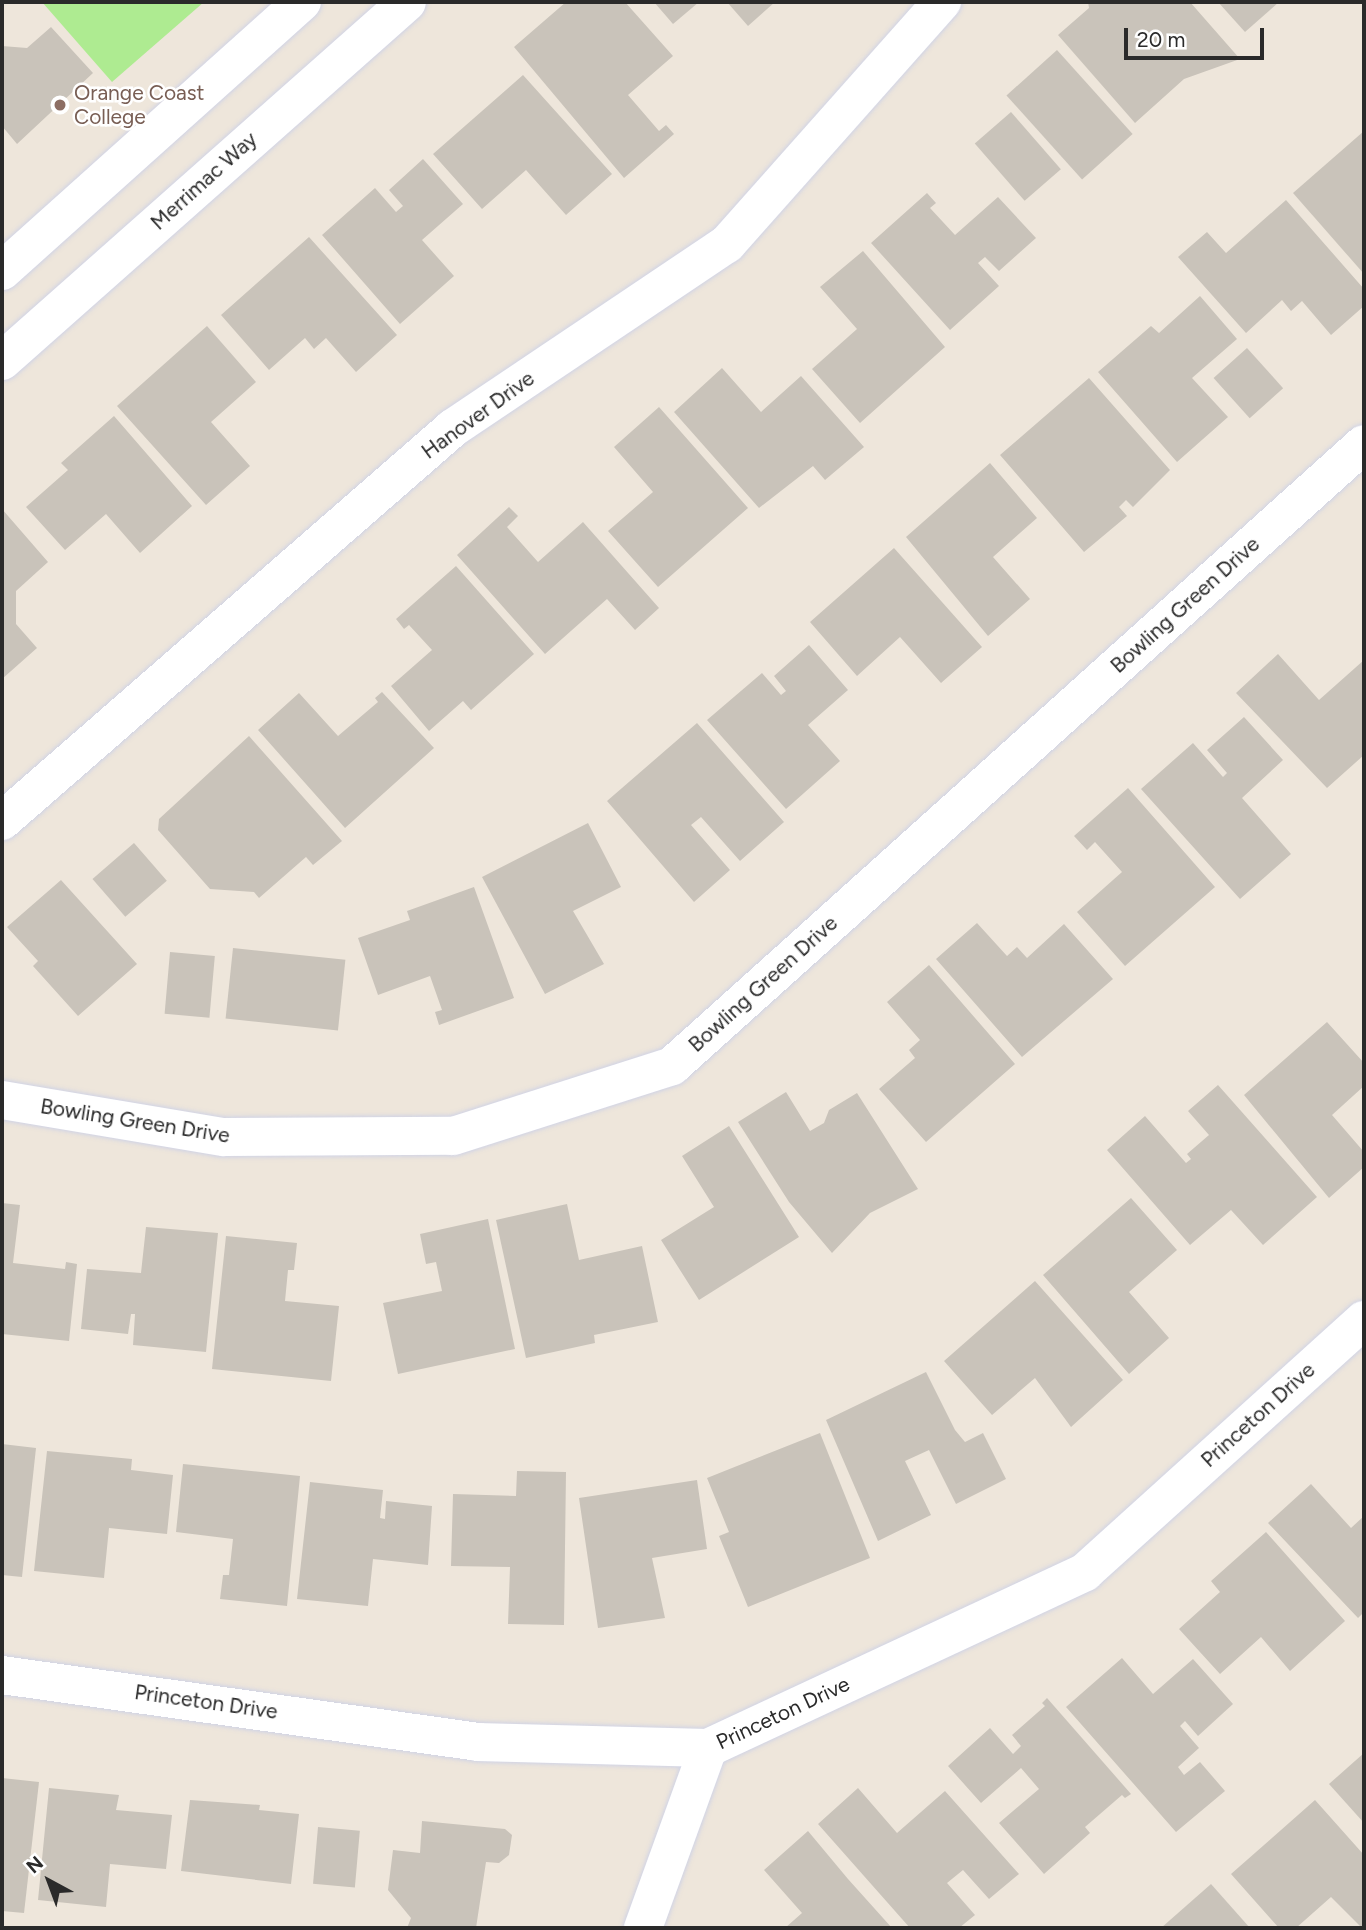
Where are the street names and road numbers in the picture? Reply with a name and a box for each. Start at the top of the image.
street label: Merrimac Way [146,127,262,235]
street label: Hanover Drive [417,366,539,464]
street label: Bowling Green Drive [1105,532,1265,678]
street label: Bowling Green Drive [683,911,843,1057]
street label: Bowling Green Drive [39,1094,231,1148]
street label: Princeton Drive [1196,1357,1320,1473]
street label: Princeton Drive [712,1671,854,1755]
street label: Princeton Drive [133,1679,279,1725]

